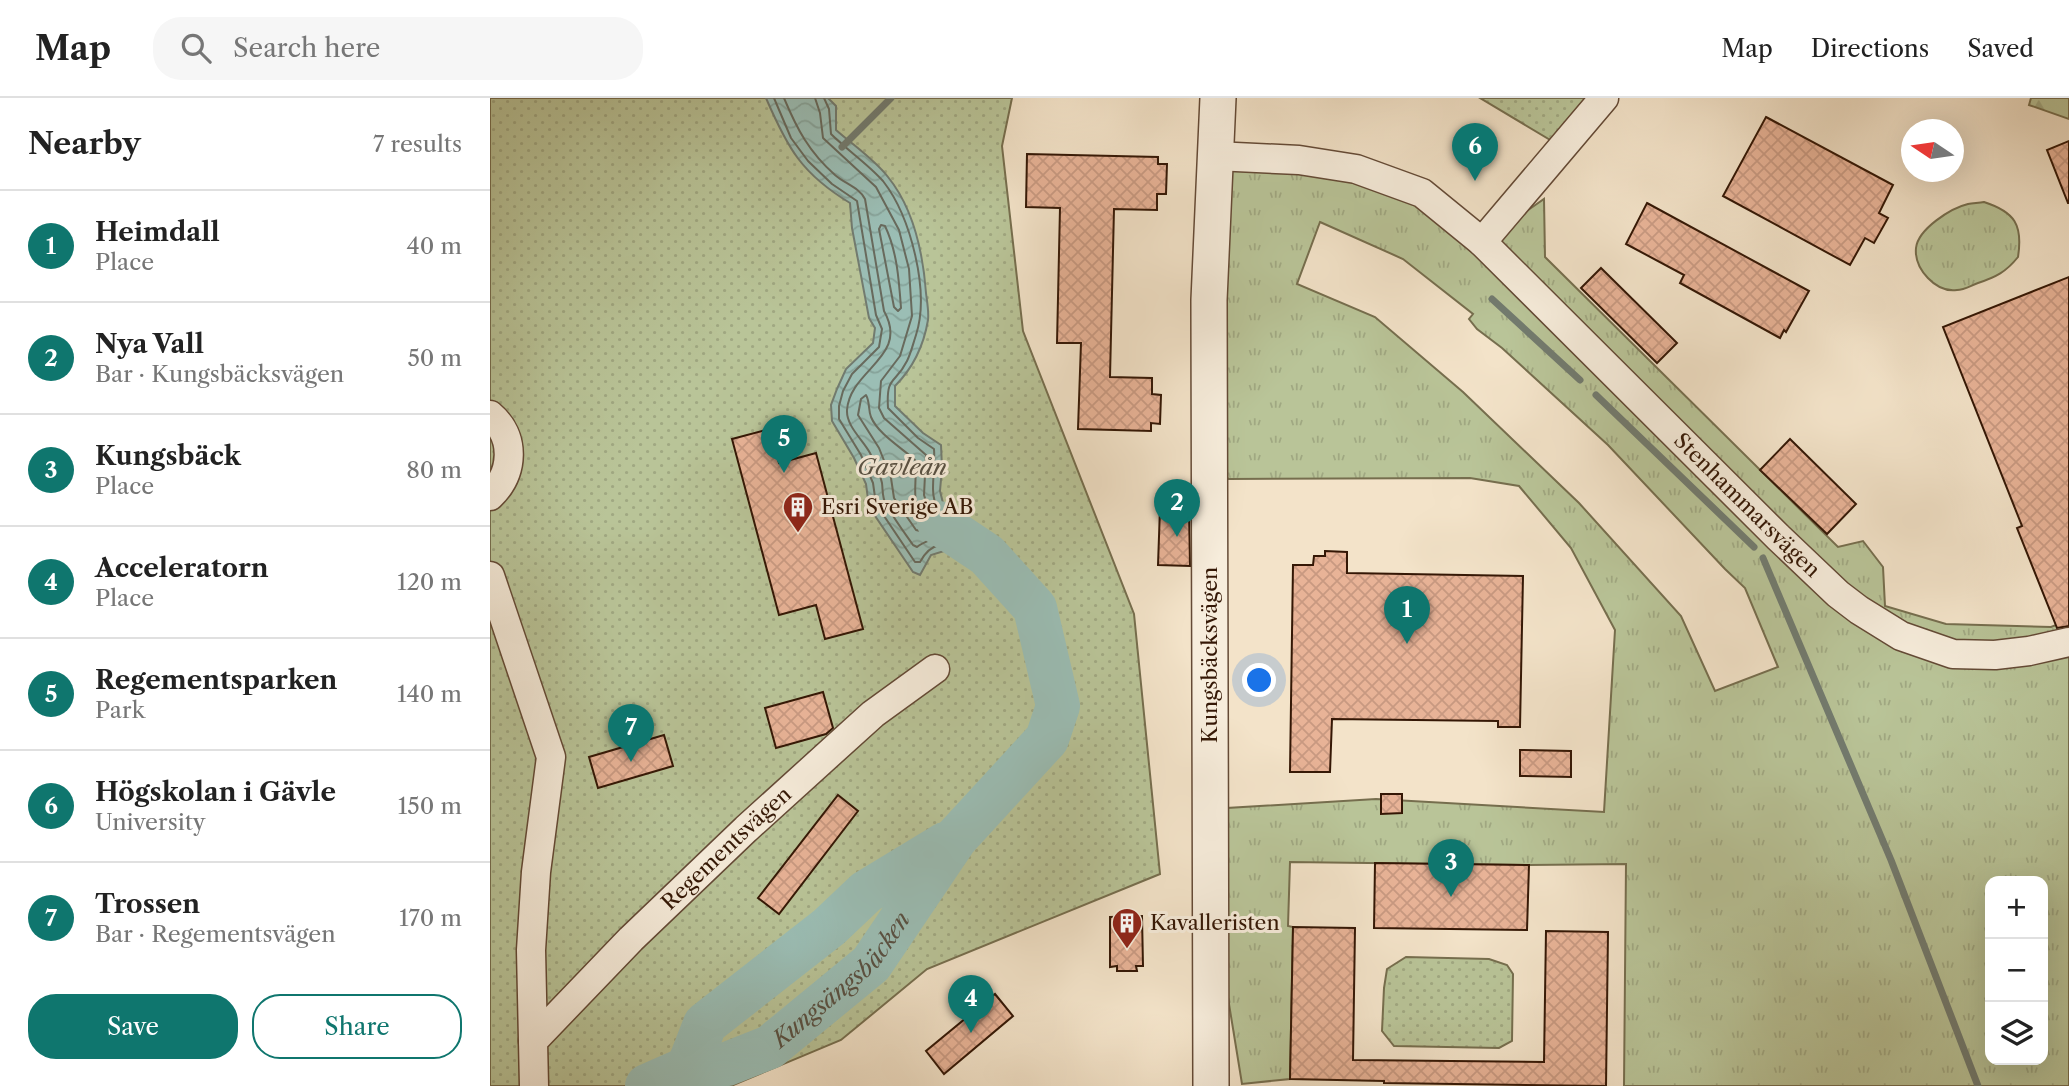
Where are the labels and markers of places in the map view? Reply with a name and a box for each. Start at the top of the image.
pin: 6 [1452,123,1498,181]
pin: 5 [761,415,807,473]
pin: 2 [1154,479,1200,537]
building icon: Esri Sverige AB [781,490,815,534]
place label: Esri Sverige AB [821,494,973,519]
pin: 1 [1384,586,1430,644]
pin: 7 [608,704,654,762]
pin: 3 [1428,839,1474,897]
building icon: Kavalleristen [1110,906,1144,950]
place label: Kavalleristen [1150,910,1280,935]
pin: 4 [948,975,994,1033]

